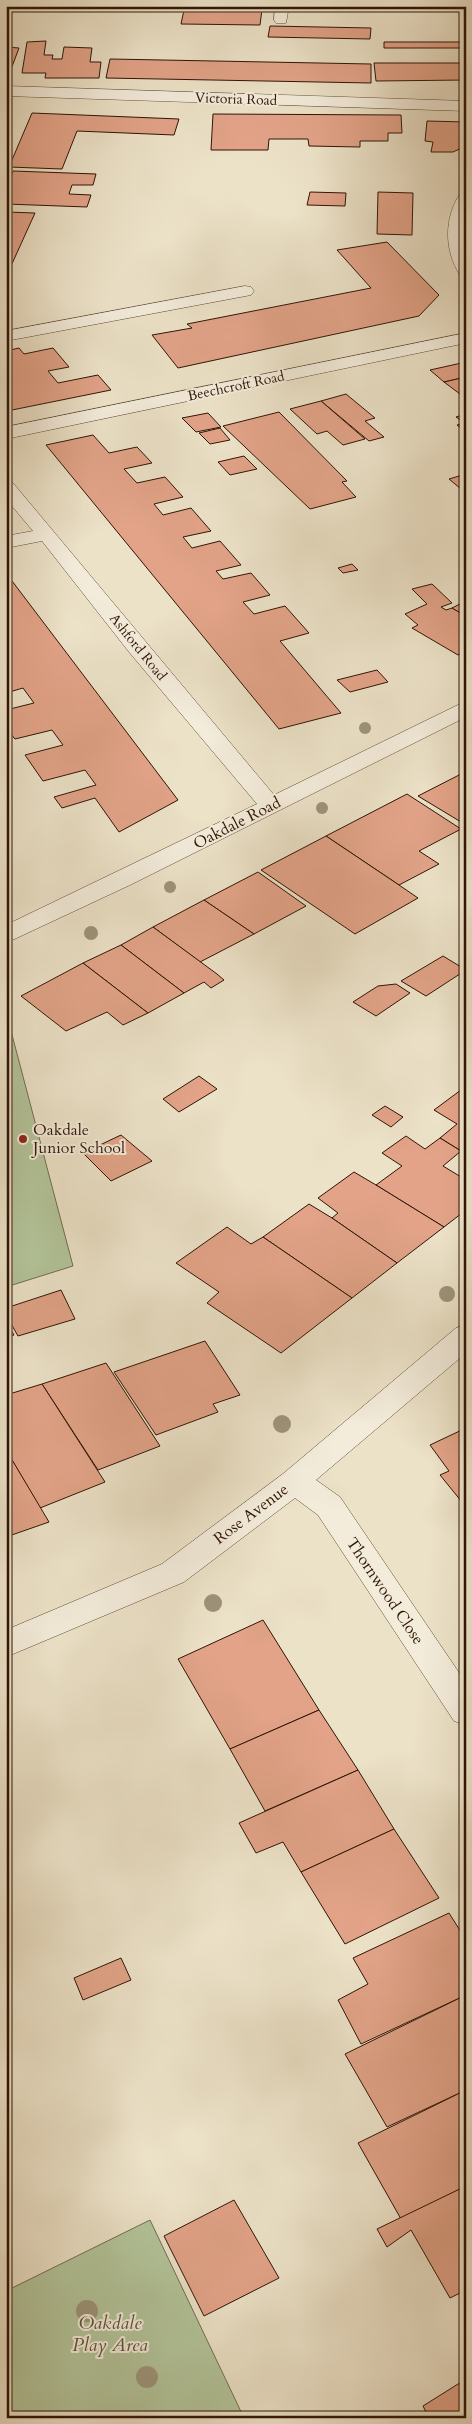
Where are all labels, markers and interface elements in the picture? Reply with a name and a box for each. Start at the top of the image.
street label: Victoria Road [195,88,278,110]
street label: Beechcroft Road [186,366,287,406]
street label: Ashford Road [105,609,171,685]
street label: Oakdale Road [189,791,285,854]
place label: Oakdale Junior School [31,1119,125,1159]
marker: Oakdale Junior School [17,1133,29,1145]
street label: Rose Avenue [209,1479,293,1549]
street label: Thornwood Close [341,1533,429,1649]
park label: Oakdale Play Area [72,2310,148,2358]

